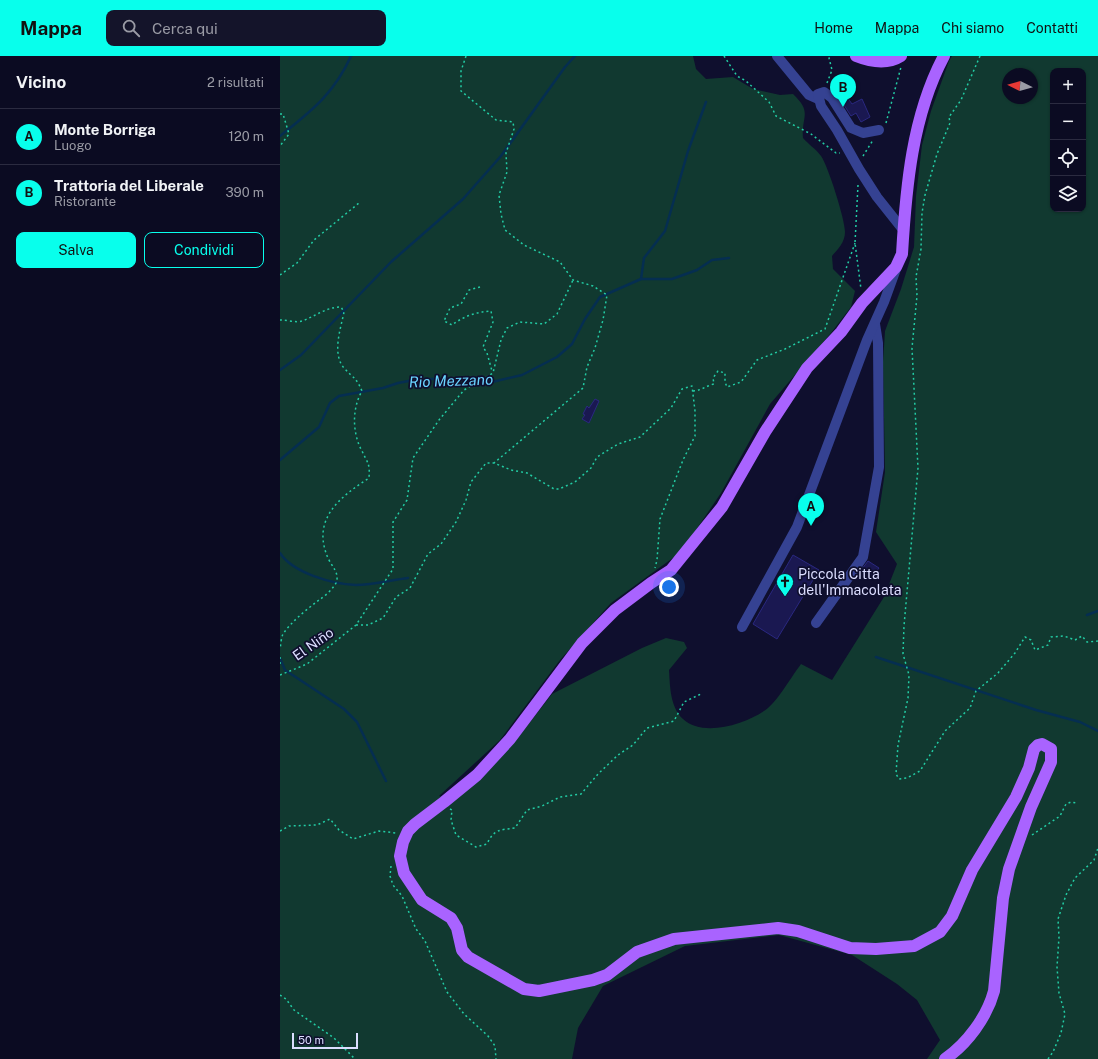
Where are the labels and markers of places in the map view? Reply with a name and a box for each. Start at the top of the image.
pin: B [830,74,856,107]
pin: A [798,493,824,526]
place label: Piccola Citta dell'Immacolata [798,566,902,598]
church icon: Piccola Citta dell'Immacolata [775,572,795,597]

